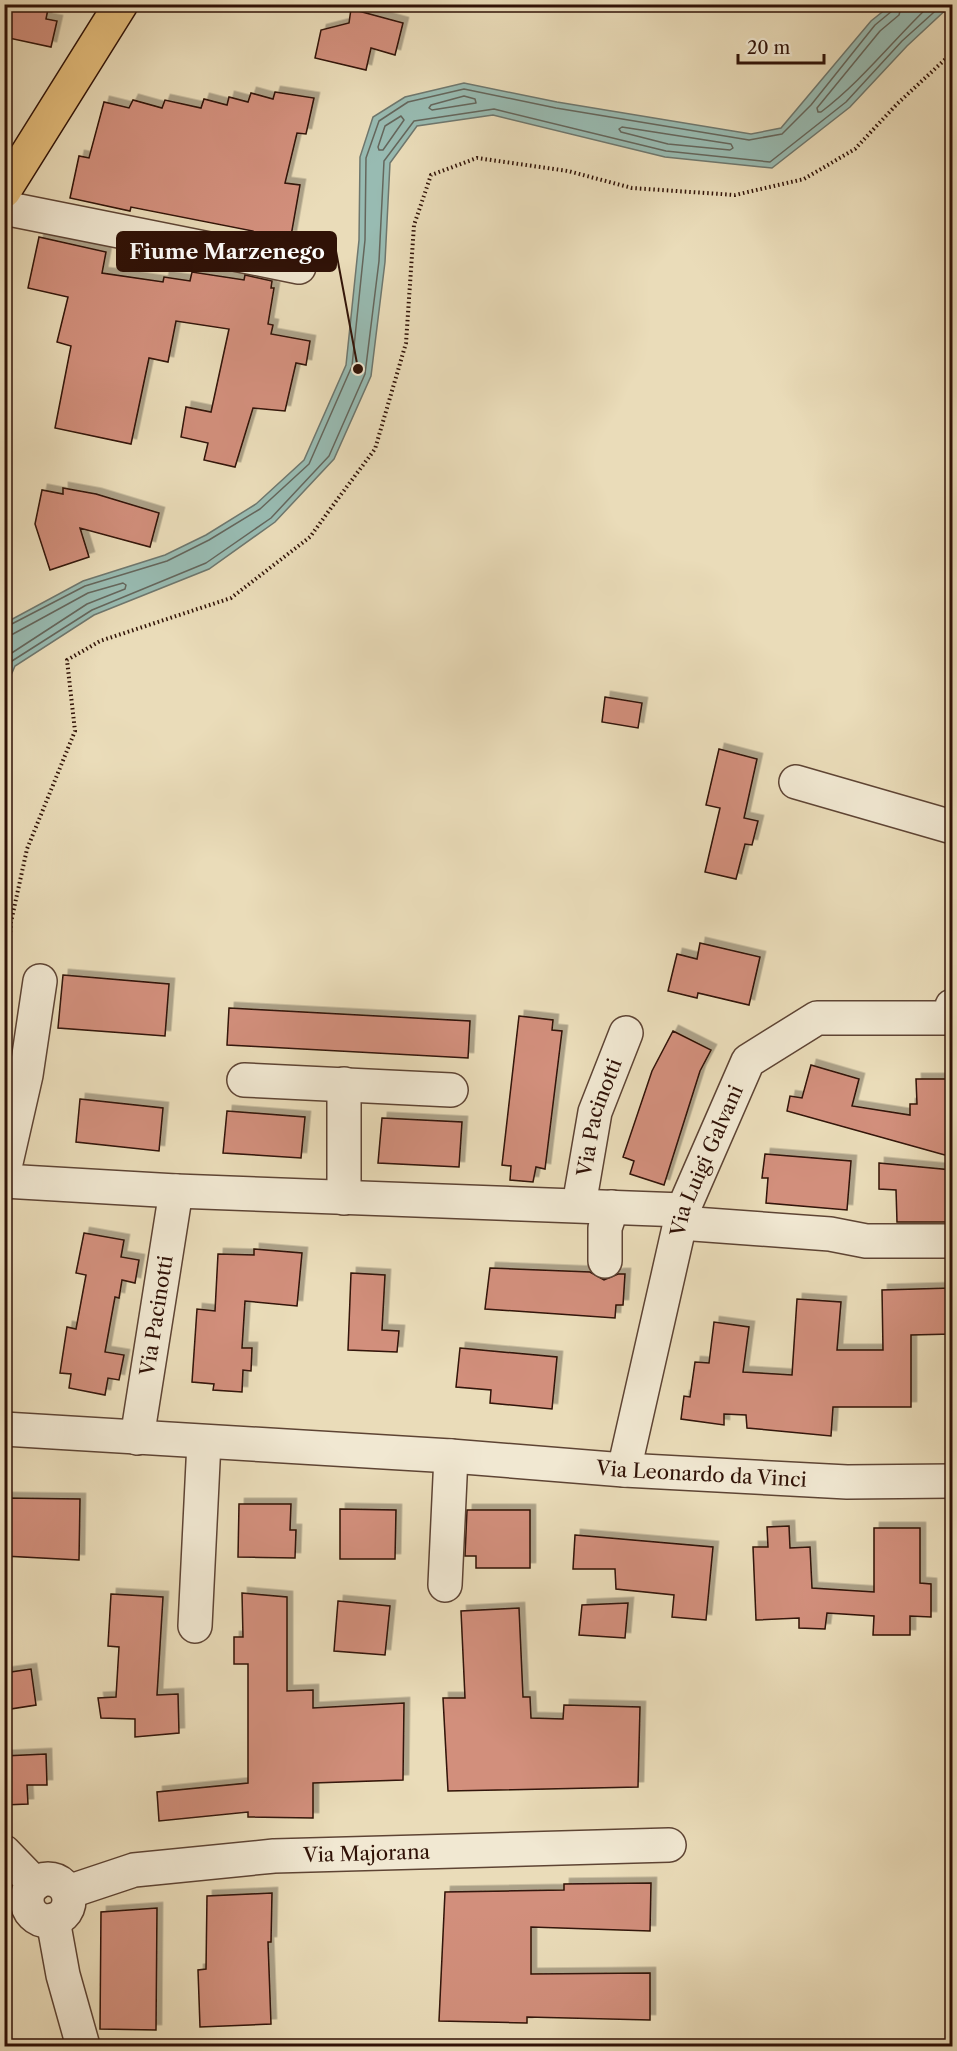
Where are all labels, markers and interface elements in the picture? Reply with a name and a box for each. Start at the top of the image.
scale bar [738,27,824,65]
text: 20 m [747,37,791,59]
callout: Fiume Marzenego [117,232,336,271]
text: Fiume Marzenego [129,239,325,264]
street label: Via Pacinotti [572,1055,627,1179]
street label: Via Luigi Galvani [665,1081,748,1239]
street label: Via Pacinotti [135,1254,178,1378]
street label: Via Leonardo da Vinci [594,1456,807,1492]
street label: Via Majorana [302,1840,431,1867]

